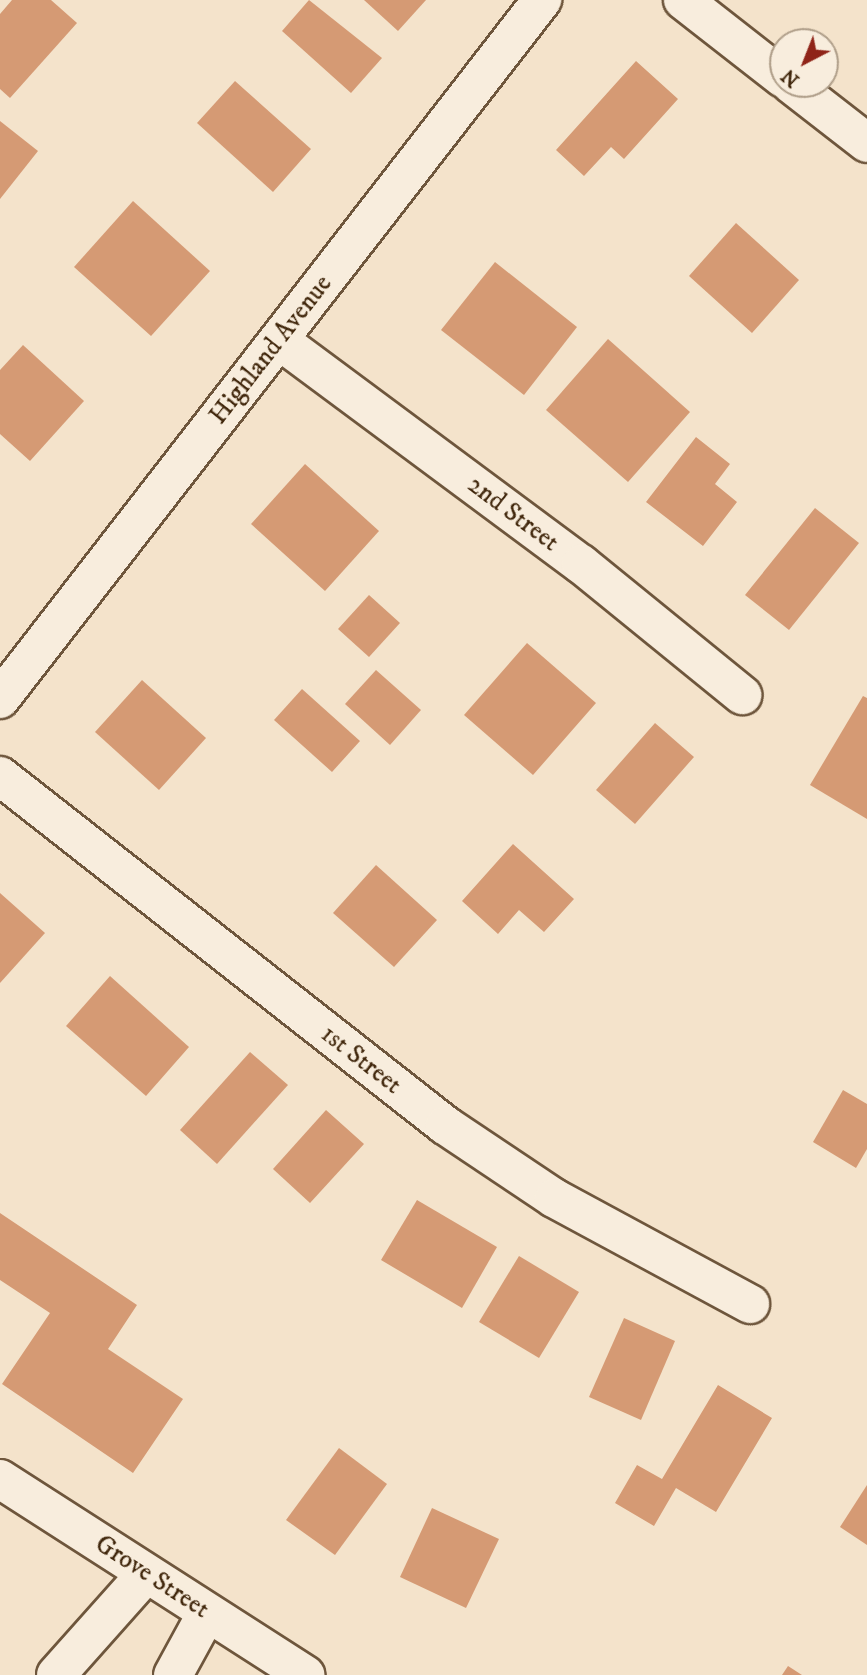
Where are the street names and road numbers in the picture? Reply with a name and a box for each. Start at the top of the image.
street label: Highland Avenue [203,269,339,431]
street label: 2nd Street [461,470,565,558]
street label: 1st Street [315,1019,407,1101]
street label: Grove Street [89,1529,215,1625]

